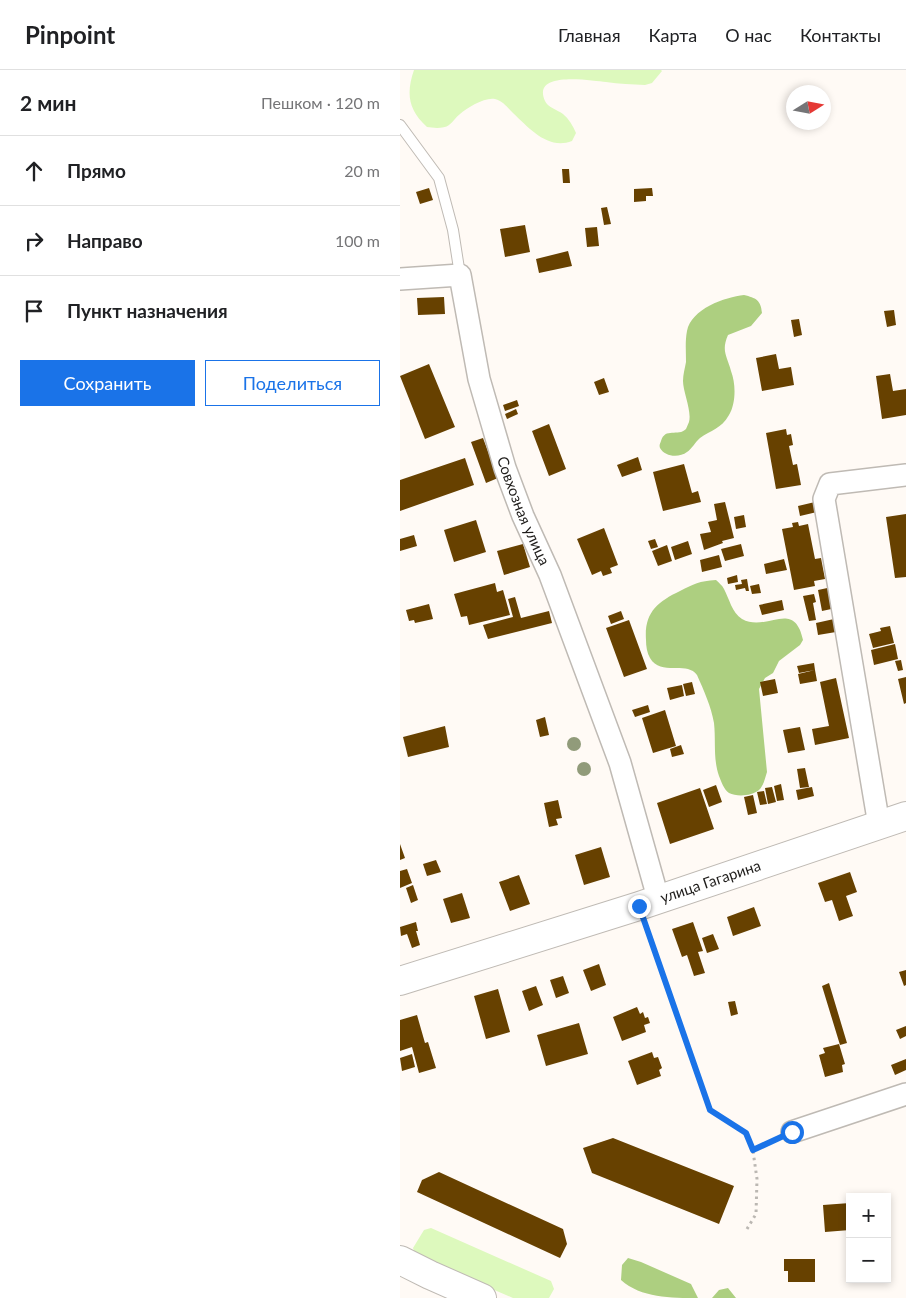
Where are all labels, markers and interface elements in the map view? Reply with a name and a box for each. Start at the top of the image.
text: Pinpoint [25,20,115,49]
text: Главная [558,24,621,46]
text: Карта [649,24,697,46]
text: О нас [725,24,772,46]
text: Контакты [800,24,881,46]
north arrow [786,85,831,130]
text: 2 мин [20,90,77,115]
text: Пешком · 120 m [261,93,380,112]
icon: ahead [20,157,48,185]
text: Прямо [67,159,126,182]
text: 20 m [344,161,380,180]
icon: right [20,227,48,255]
text: Направо [67,229,143,252]
text: 100 m [335,231,380,250]
icon: arrive [20,297,48,325]
text: Пункт назначения [67,299,228,322]
button: Сохранить [20,360,195,406]
button: Поделиться [205,360,380,406]
street label: Совхозная улица [494,454,554,568]
street label: улица Гагарина [658,856,763,906]
route end [628,895,651,918]
route start [781,1121,804,1144]
map controls [846,1193,891,1283]
button: + [846,1193,891,1238]
button: − [846,1238,891,1283]

